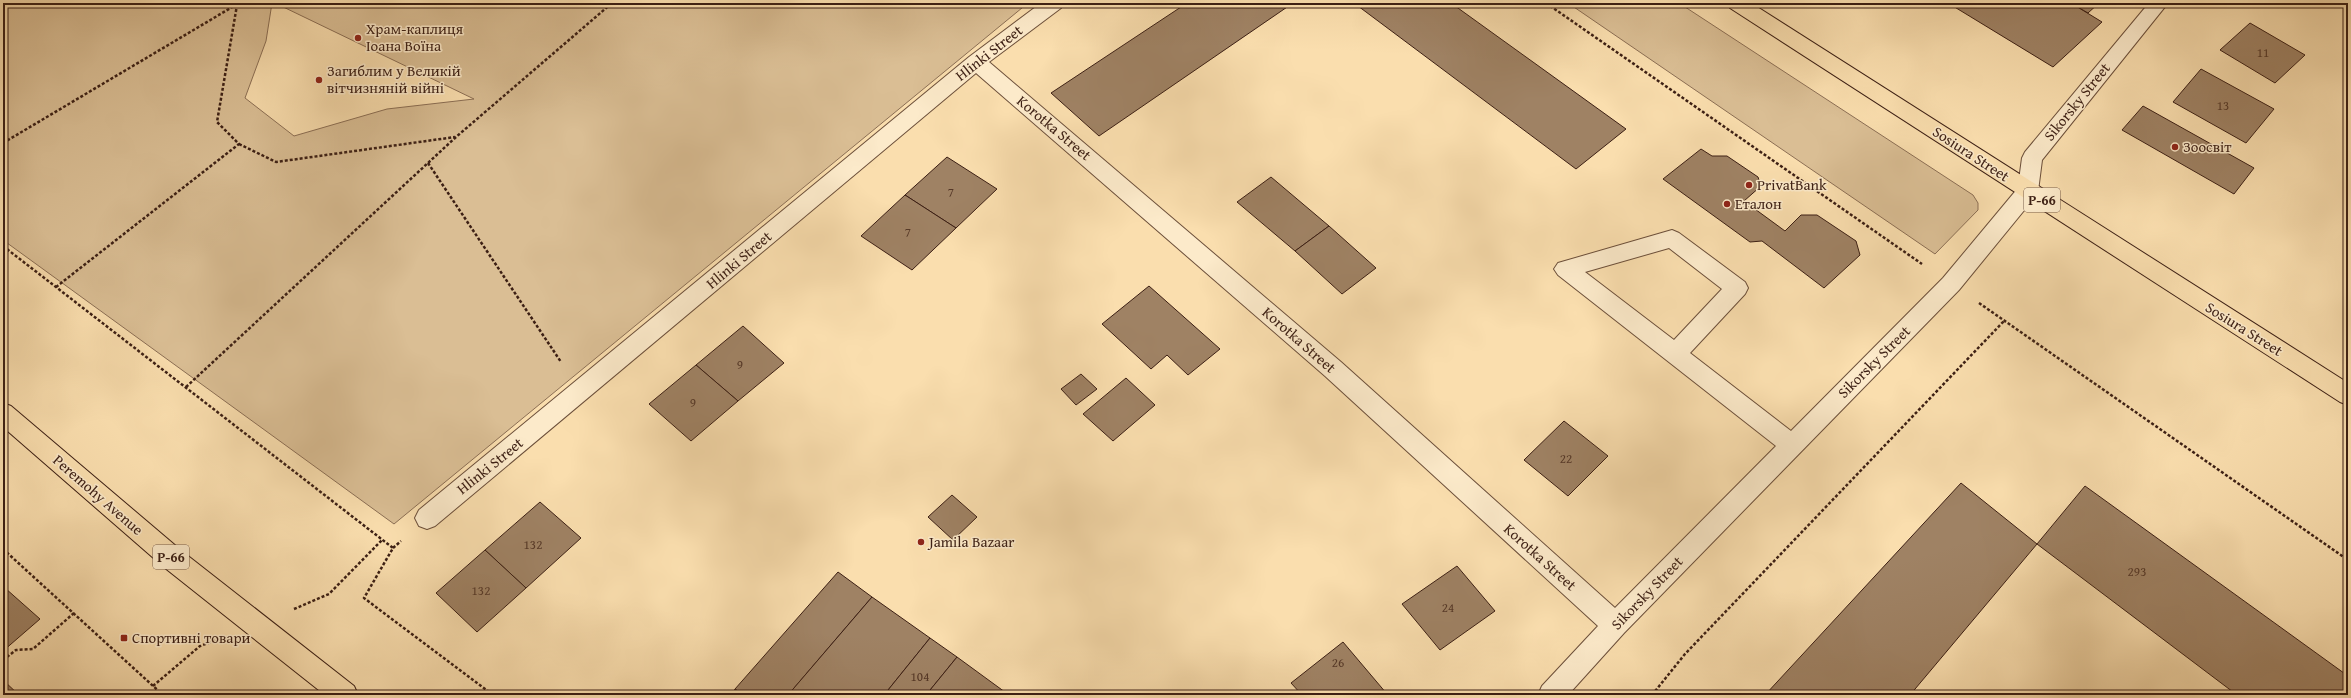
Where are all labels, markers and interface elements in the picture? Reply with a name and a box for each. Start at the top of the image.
place label: Храм-каплиця Іоана Воїна [366,18,464,56]
street label: Hlinki Street [951,19,1027,85]
marker: Храм-каплиця Іоана Воїна [353,33,363,43]
house number: 11 [2257,43,2269,62]
street label: Sikorsky Street [2039,58,2115,145]
place label: Загиблим у Великій вітчизняній війні [327,60,461,98]
marker: Загиблим у Великій вітчизняній війні [314,75,324,85]
street label: Korotka Street [1013,90,1097,165]
house number: 13 [2217,96,2229,115]
street label: Sosiura Street [1929,121,2014,187]
place label: Зоосвіт [2183,136,2232,157]
marker: Зоосвіт [2170,142,2180,152]
place label: PrivatBank [1757,174,1827,195]
marker: PrivatBank [1744,180,1754,190]
house number: 7 [948,183,954,202]
road number: Р-66 [2024,188,2060,212]
place label: Еталон [1735,193,1782,214]
marker: Еталон [1722,199,1732,209]
house number: 7 [905,223,911,242]
street label: Hlinki Street [701,225,777,293]
street label: Sosiura Street [2202,296,2288,361]
street label: Korotka Street [1258,302,1341,378]
street label: Sikorsky Street [1833,320,1915,403]
house number: 9 [737,355,743,374]
house number: 9 [690,393,696,412]
street label: Hlinki Street [452,432,528,499]
house number: 22 [1560,449,1572,468]
street label: Peremohy Avenue [49,450,148,540]
street label: Korotka Street [1499,518,1582,595]
place label: Jamila Bazaar [927,531,1014,552]
house number: 132 [524,535,542,554]
marker: Jamila Bazaar [916,537,926,547]
road number: Р-66 [153,545,189,569]
street label: Sikorsky Street [1606,551,1688,634]
house number: 293 [2128,562,2146,581]
house number: 132 [472,581,490,600]
house number: 24 [1442,598,1454,617]
place label: Спортивні товари [132,627,251,648]
marker: Спортивні товари [119,633,129,643]
house number: 26 [1332,653,1344,672]
house number: 104 [911,667,929,686]

